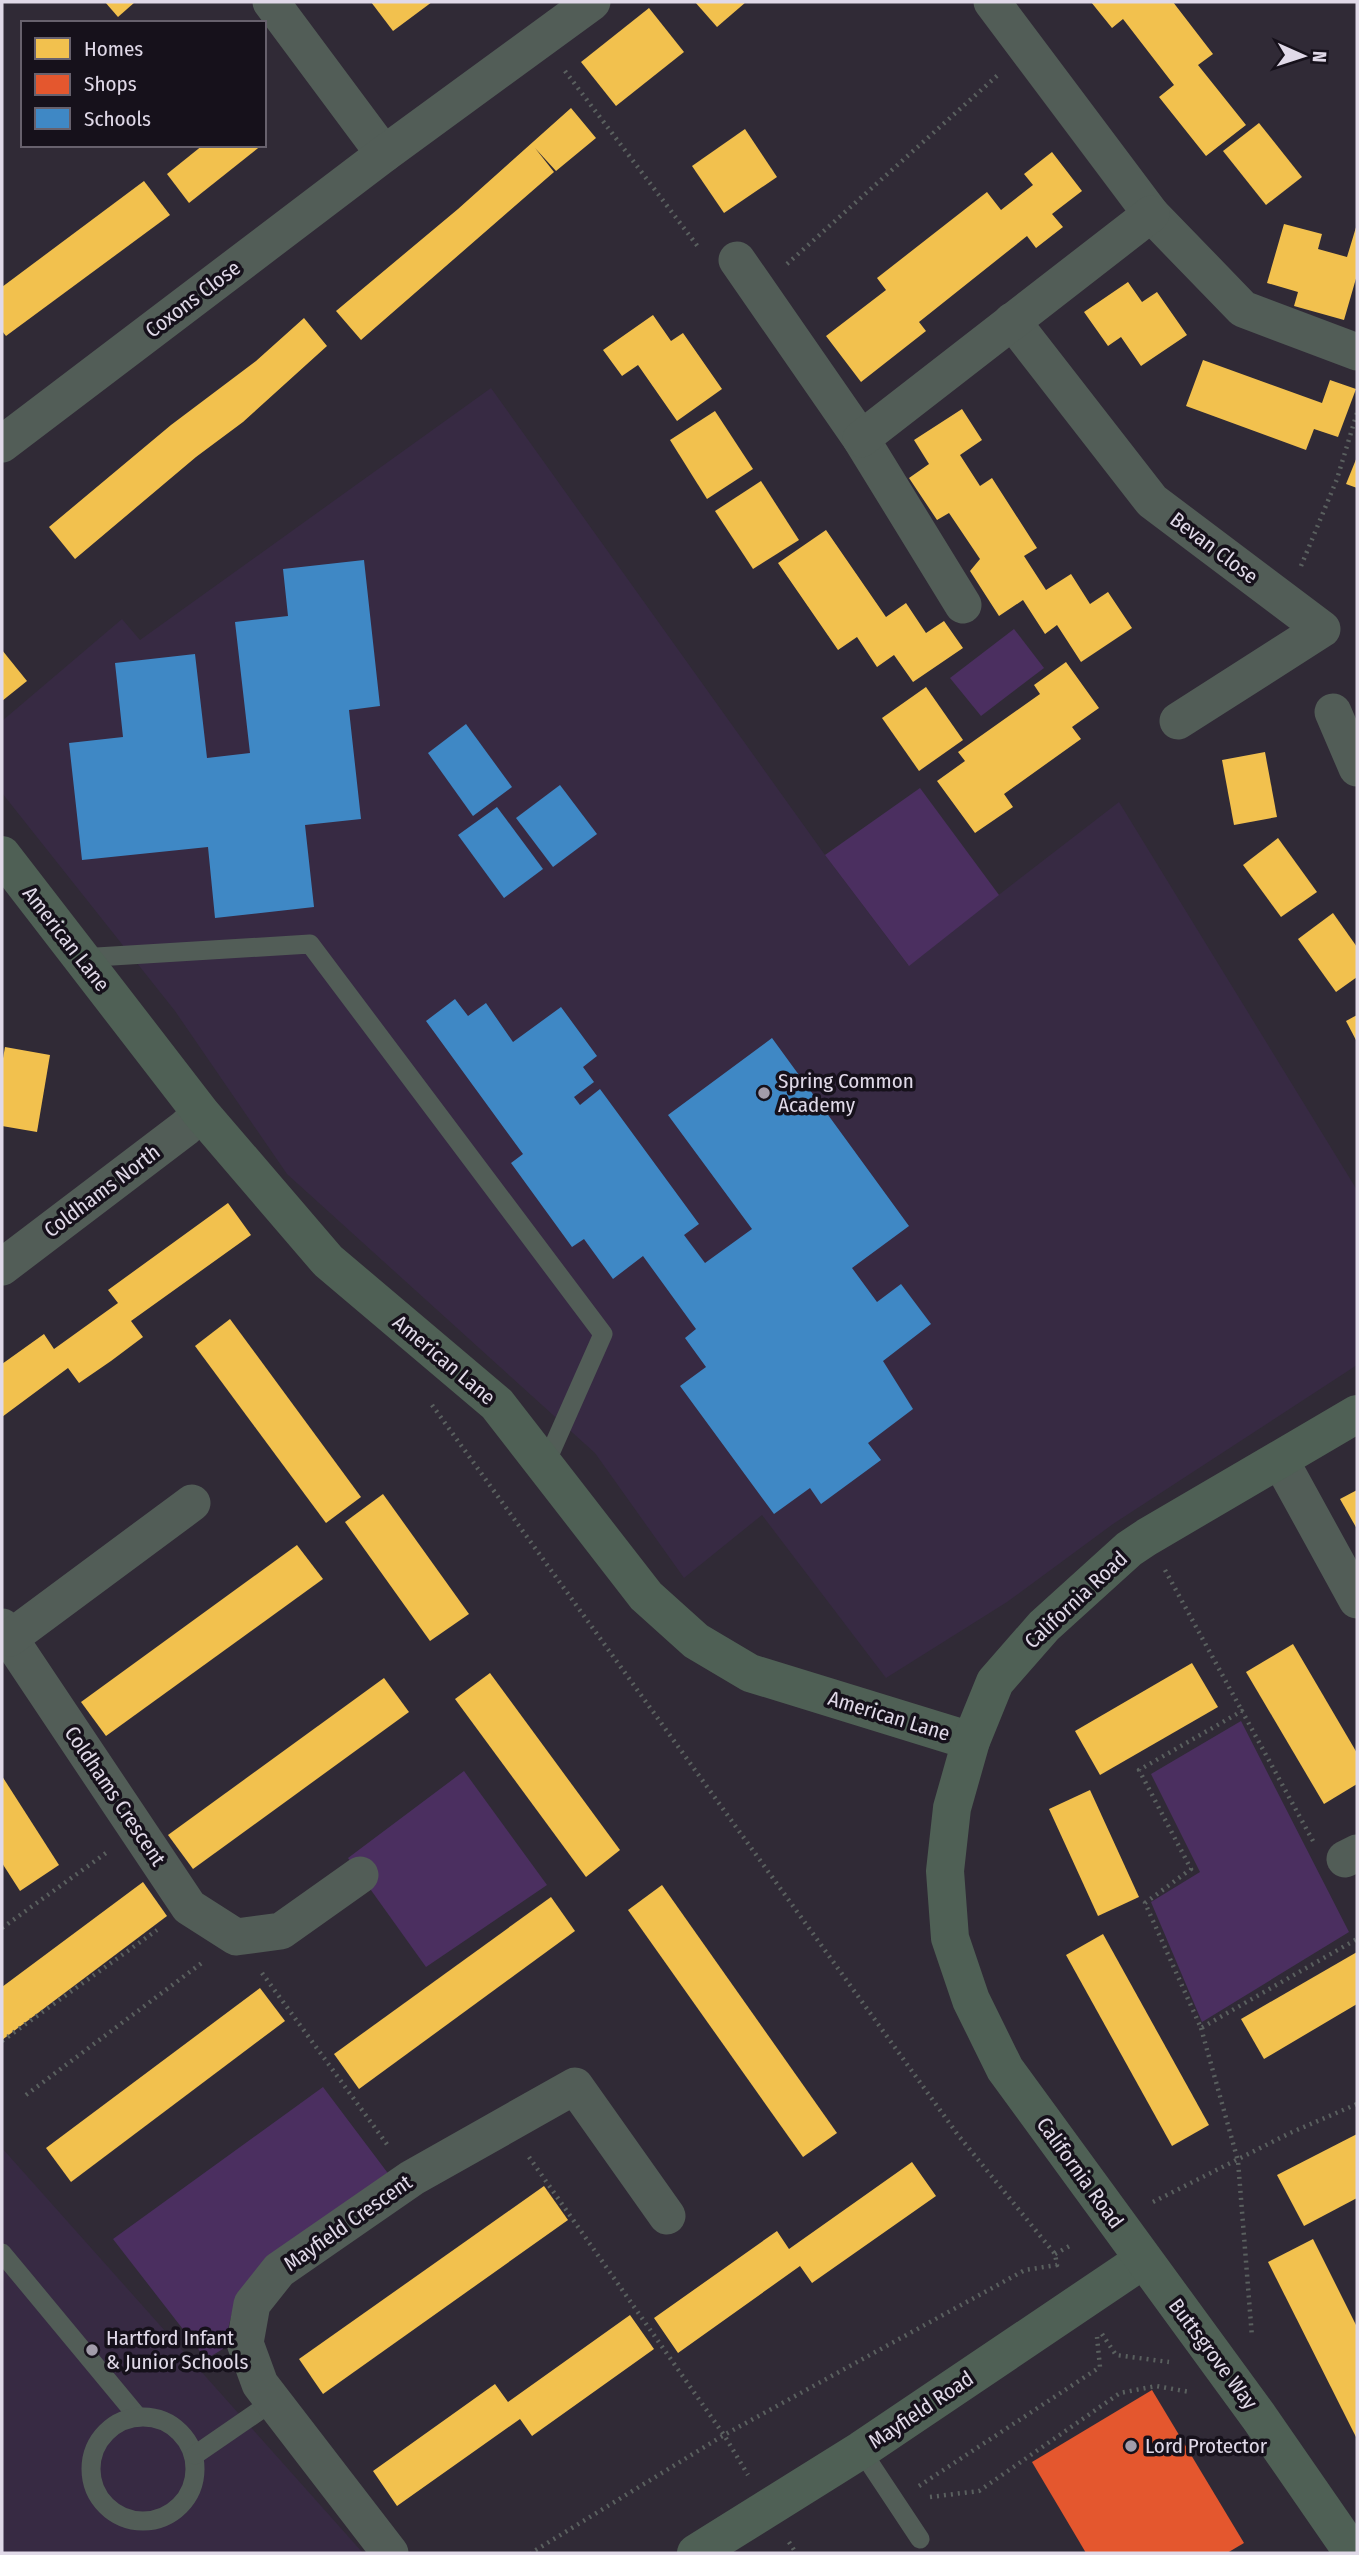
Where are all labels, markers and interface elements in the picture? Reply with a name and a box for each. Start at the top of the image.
legend [21,21,266,147]
north arrow [1268,21,1338,91]
text: Homes [84,36,143,62]
text: N [1308,51,1331,63]
text: Shops [84,71,137,97]
text: Schools [84,106,151,132]
street label: Coxons Close [140,255,246,343]
street label: Bevan Close [1165,507,1263,589]
street label: American Lane [17,881,115,997]
place label: Spring Common Academy [778,1068,914,1118]
marker: Spring Common Academy [756,1085,772,1101]
street label: Coldhams North [39,1139,165,1243]
street label: American Lane [387,1309,501,1411]
street label: California Road [1019,1546,1133,1654]
street label: American Lane [825,1685,953,1747]
street label: Coldhams Crescent [59,1721,171,1871]
street label: California Road [1031,2112,1129,2234]
street label: Mayfield Crescent [279,2169,417,2277]
street label: Buttsgrove Way [1163,2294,1263,2415]
place label: Hartford Infant & Junior Schools [106,2325,248,2375]
marker: Hartford Infant & Junior Schools [84,2342,100,2358]
street label: Mayfield Road [864,2365,978,2455]
place label: Lord Protector [1145,2433,1268,2459]
marker: Lord Protector [1123,2438,1139,2454]

